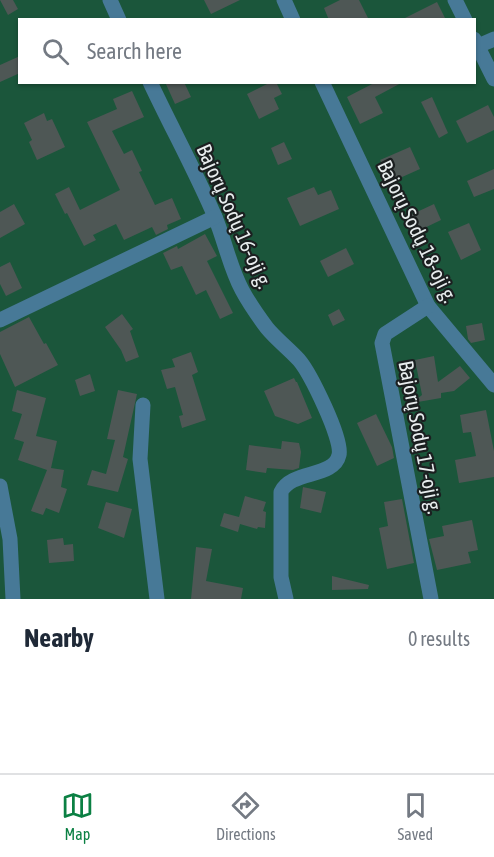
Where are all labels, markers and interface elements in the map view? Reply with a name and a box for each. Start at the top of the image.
search box [18,18,476,84]
icon: search [39,35,72,68]
text: Search here [87,38,182,64]
street label: Bajorų Sodų 16-oji g. [192,140,278,292]
street label: Bajorų Sodų 18-oji g. [373,156,463,306]
street label: Bajorų Sodų 17-oji g. [394,358,448,516]
text: Nearby [24,623,94,653]
text: 0 results [408,627,470,650]
tab: Map [61,789,94,843]
tab: Directions [216,789,276,843]
tab: Saved [398,789,433,843]

